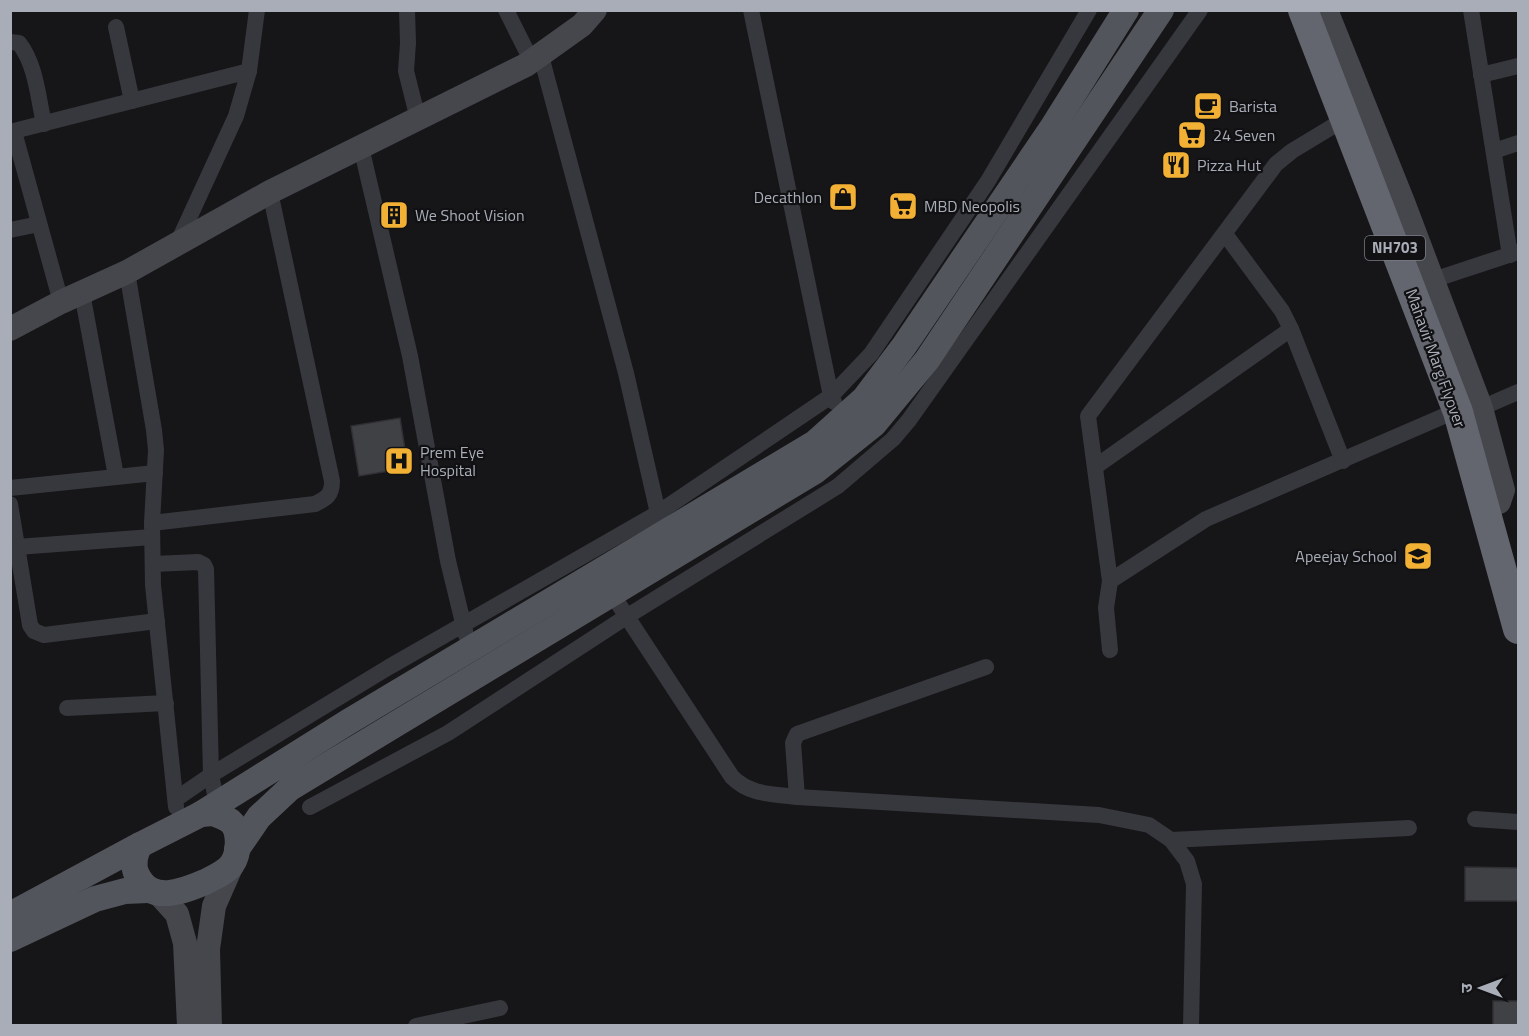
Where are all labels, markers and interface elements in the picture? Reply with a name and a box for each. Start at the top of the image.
cafe icon: Barista [1192,90,1224,122]
place label: Barista [1229,94,1277,118]
supermarket icon: 24 Seven [1176,119,1208,151]
place label: 24 Seven [1213,123,1275,147]
restaurant icon: Pizza Hut [1160,149,1192,181]
place label: Pizza Hut [1197,153,1261,177]
shop icon: Decathlon [827,181,859,213]
place label: Decathlon [754,185,822,209]
supermarket icon: MBD Neopolis [887,190,919,222]
place label: MBD Neopolis [924,194,1020,218]
building icon: We Shoot Vision [378,199,410,231]
place label: We Shoot Vision [415,203,525,227]
road number: NH703 [1365,236,1425,260]
street label: Mahavir Marg Flyover [1400,285,1472,431]
place label: Prem Eye Hospital [420,440,484,482]
hospital icon: Prem Eye Hospital [383,445,415,477]
school or university icon: Apeejay School [1402,540,1434,572]
place label: Apeejay School [1295,544,1397,568]
north arrow [1451,958,1511,1018]
text: उ [1454,983,1478,993]

